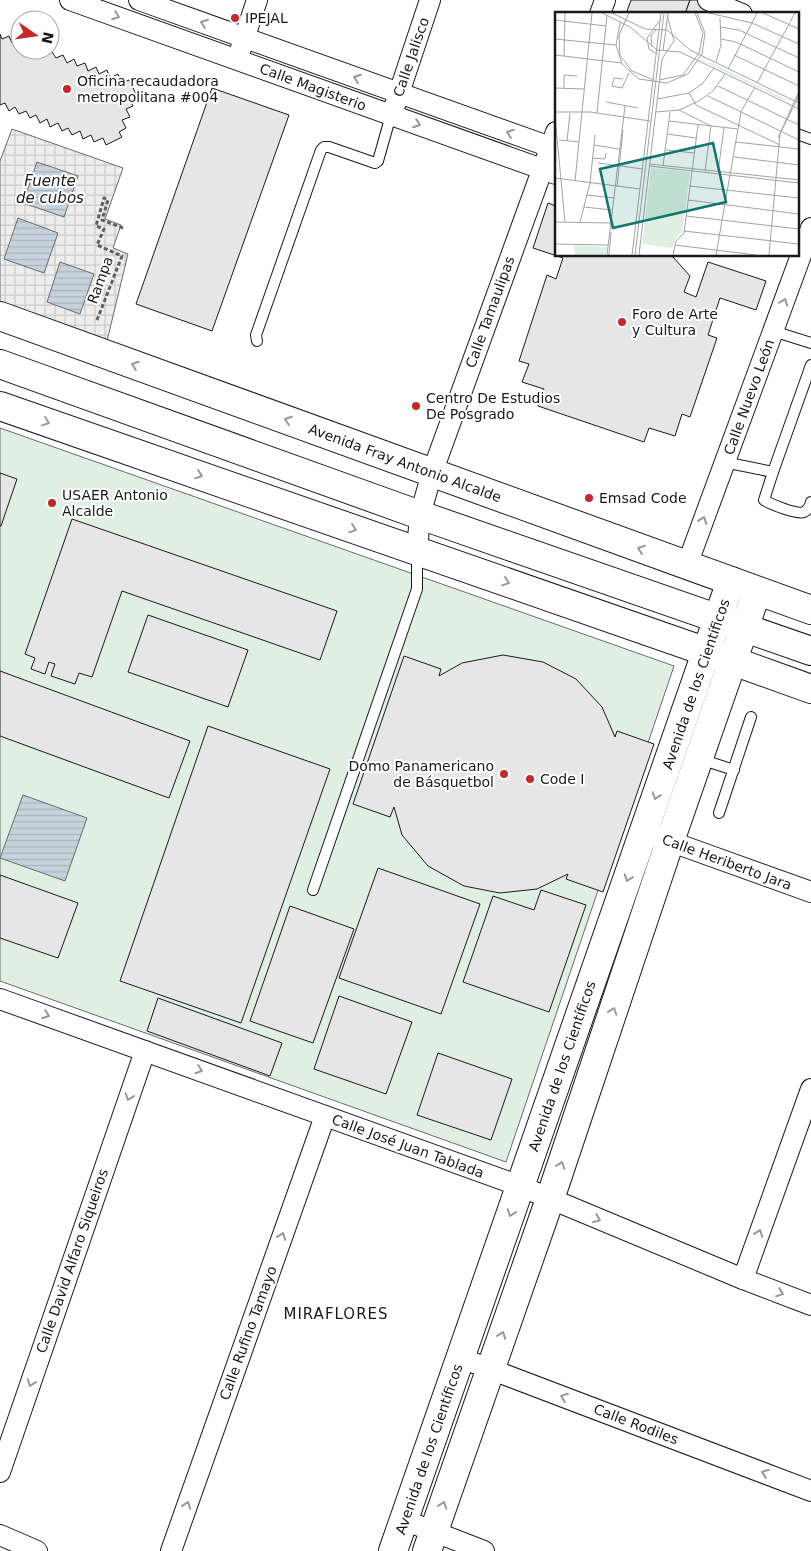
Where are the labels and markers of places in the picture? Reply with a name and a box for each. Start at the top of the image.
place label: IPEJAL [245,10,288,26]
marker: IPEJAL [229,12,241,24]
place label: Oficina recaudadora metropolitana #004 [77,73,219,105]
marker: Oficina recaudadora metropolitana #004 [61,83,73,95]
place label: Foro de Arte y Cultura [632,306,718,338]
marker: Foro de Arte y Cultura [616,316,628,328]
place label: Centro De Estudios De Posgrado [426,390,560,422]
marker: Centro De Estudios De Posgrado [410,400,422,412]
place label: USAER Antonio Alcalde [62,487,168,519]
place label: Emsad Code [599,490,687,506]
marker: Emsad Code [583,492,595,504]
marker: USAER Antonio Alcalde [46,497,58,509]
place label: Domo Panamericano de Básquetbol [349,758,494,790]
marker: Domo Panamericano de Básquetbol [498,768,510,780]
place label: Code I [540,771,584,787]
marker: Code I [524,773,536,785]

